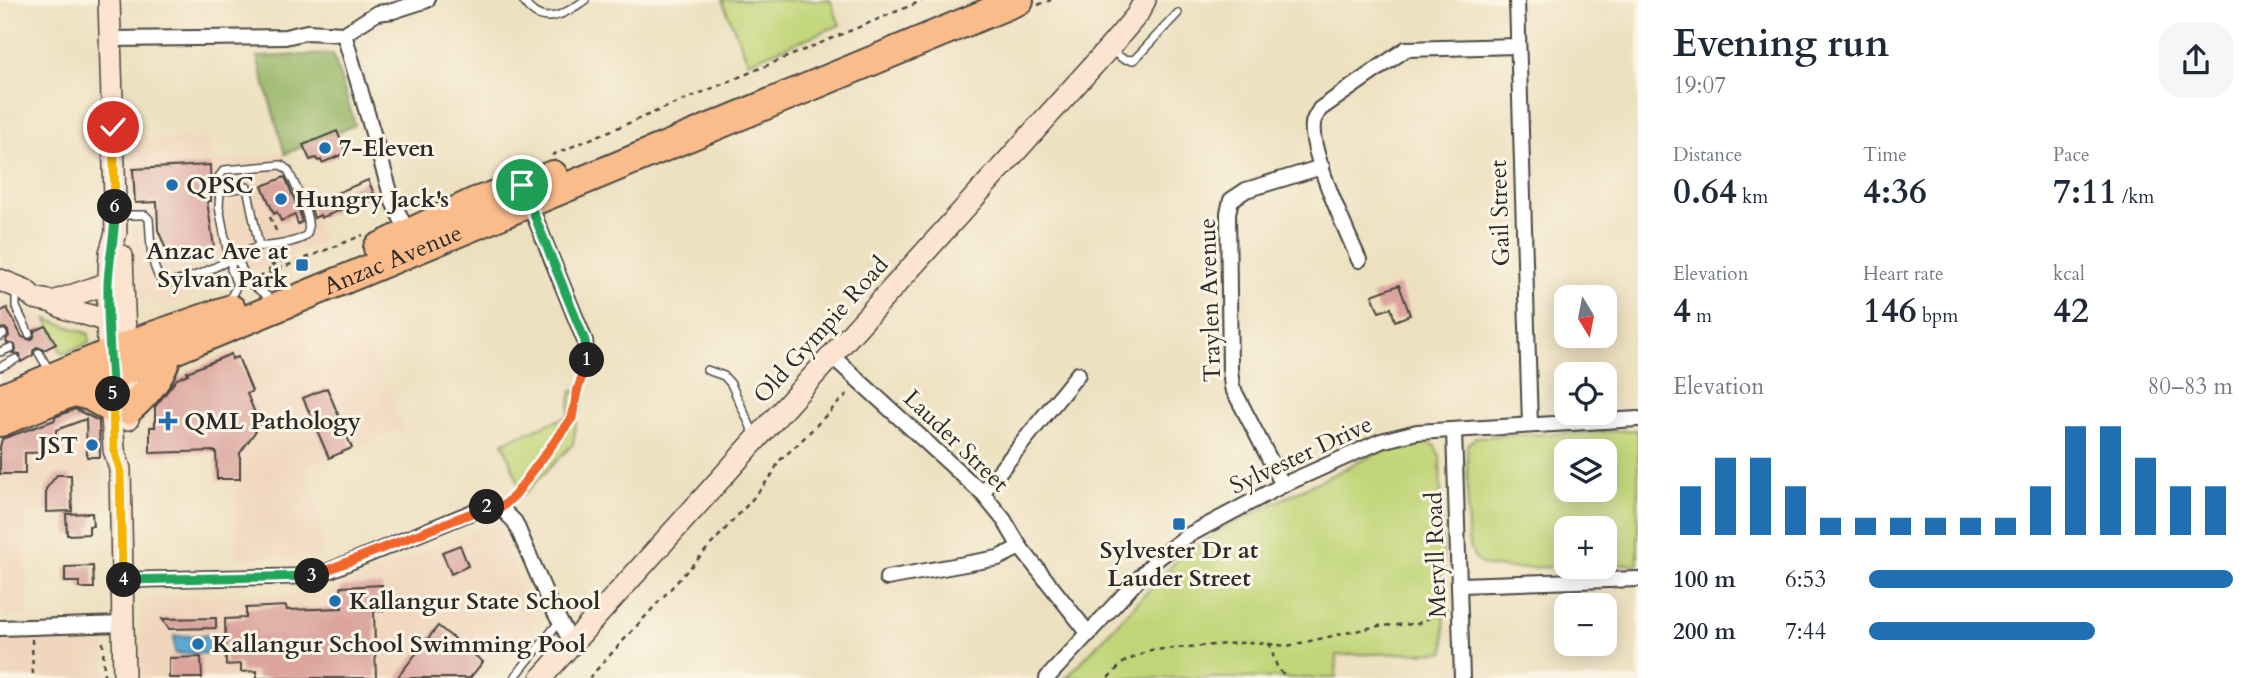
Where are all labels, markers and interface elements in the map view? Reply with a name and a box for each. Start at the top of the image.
text: Evening run [1673,18,1889,70]
button: share [2159,23,2233,97]
text: 19:07 [1673,70,1726,101]
pin [83,97,143,157]
icon: check [94,108,132,146]
place label: 7-Eleven [339,132,435,165]
marker: 7-Eleven [317,140,333,156]
text: Distance [1673,142,1742,168]
text: Time [1863,142,1907,168]
text: Pace [2053,142,2090,168]
pin [492,155,552,215]
street label: Gail Street [1482,159,1518,267]
icon: arrive [503,166,541,204]
text: 0.64 [1673,168,1737,216]
text: 4:36 [1863,168,1927,216]
text: 7:11 [2053,168,2117,216]
place label: QPSC [186,169,254,202]
marker: QPSC [164,177,180,193]
place label: Hungry Jack's [295,183,449,216]
text: km [1737,184,1768,210]
text: /km [2117,184,2154,210]
pin: 6 [97,190,132,224]
marker: Hungry Jack's [273,191,289,207]
text: 6 [110,193,119,219]
street label: Anzac Avenue [318,216,467,303]
street label: Traylen Avenue [1191,217,1229,383]
place label: Anzac Ave at Sylvan Park [146,235,289,296]
street label: Old Gympie Road [746,249,896,411]
marker: Anzac Ave at Sylvan Park [294,257,310,273]
text: Elevation [1673,261,1748,287]
text: Heart rate [1863,261,1944,287]
text: kcal [2053,261,2085,287]
north arrow [1554,285,1617,348]
map controls [1554,285,1617,656]
text: 4 [1673,287,1691,335]
text: 146 [1863,287,1917,335]
text: 42 [2053,287,2089,335]
text: m [1691,303,1712,329]
text: bpm [1917,303,1958,329]
pin: 1 [570,342,604,378]
text: 1 [582,346,591,372]
button: locate [1554,362,1617,425]
text: Elevation [1673,371,1764,402]
text: 80–83 m [2148,371,2233,402]
pin: 5 [96,376,130,412]
text: 5 [108,380,117,406]
street label: Lauder Street [896,382,1016,500]
place label: QML Pathology [184,405,361,438]
street label: Sylvester Drive [1224,408,1378,502]
marker: QML Pathology [158,411,178,431]
place label: JST [35,429,78,462]
marker: JST [84,437,100,453]
button: layers [1554,439,1617,502]
pin: 2 [470,490,504,524]
street label: Meryll Road [1417,491,1455,619]
text: 2 [482,493,491,519]
marker: Sylvester Dr at Lauder Street [1171,516,1187,532]
button: + [1554,516,1617,579]
place label: Sylvester Dr at Lauder Street [1100,534,1259,595]
pin: 3 [294,558,330,594]
pin: 4 [106,562,142,598]
text: 3 [307,562,316,588]
text: 100 m [1673,564,1736,595]
text: 6:53 [1785,564,1826,595]
text: 4 [119,566,128,592]
place label: Kallangur State School [349,585,600,618]
marker: Kallangur State School [327,593,343,609]
button: − [1554,593,1617,656]
text: 200 m [1673,616,1736,647]
text: 7:44 [1785,616,1826,647]
place label: Kallangur School Swimming Pool [212,628,586,661]
marker: Kallangur School Swimming Pool [190,636,206,652]

